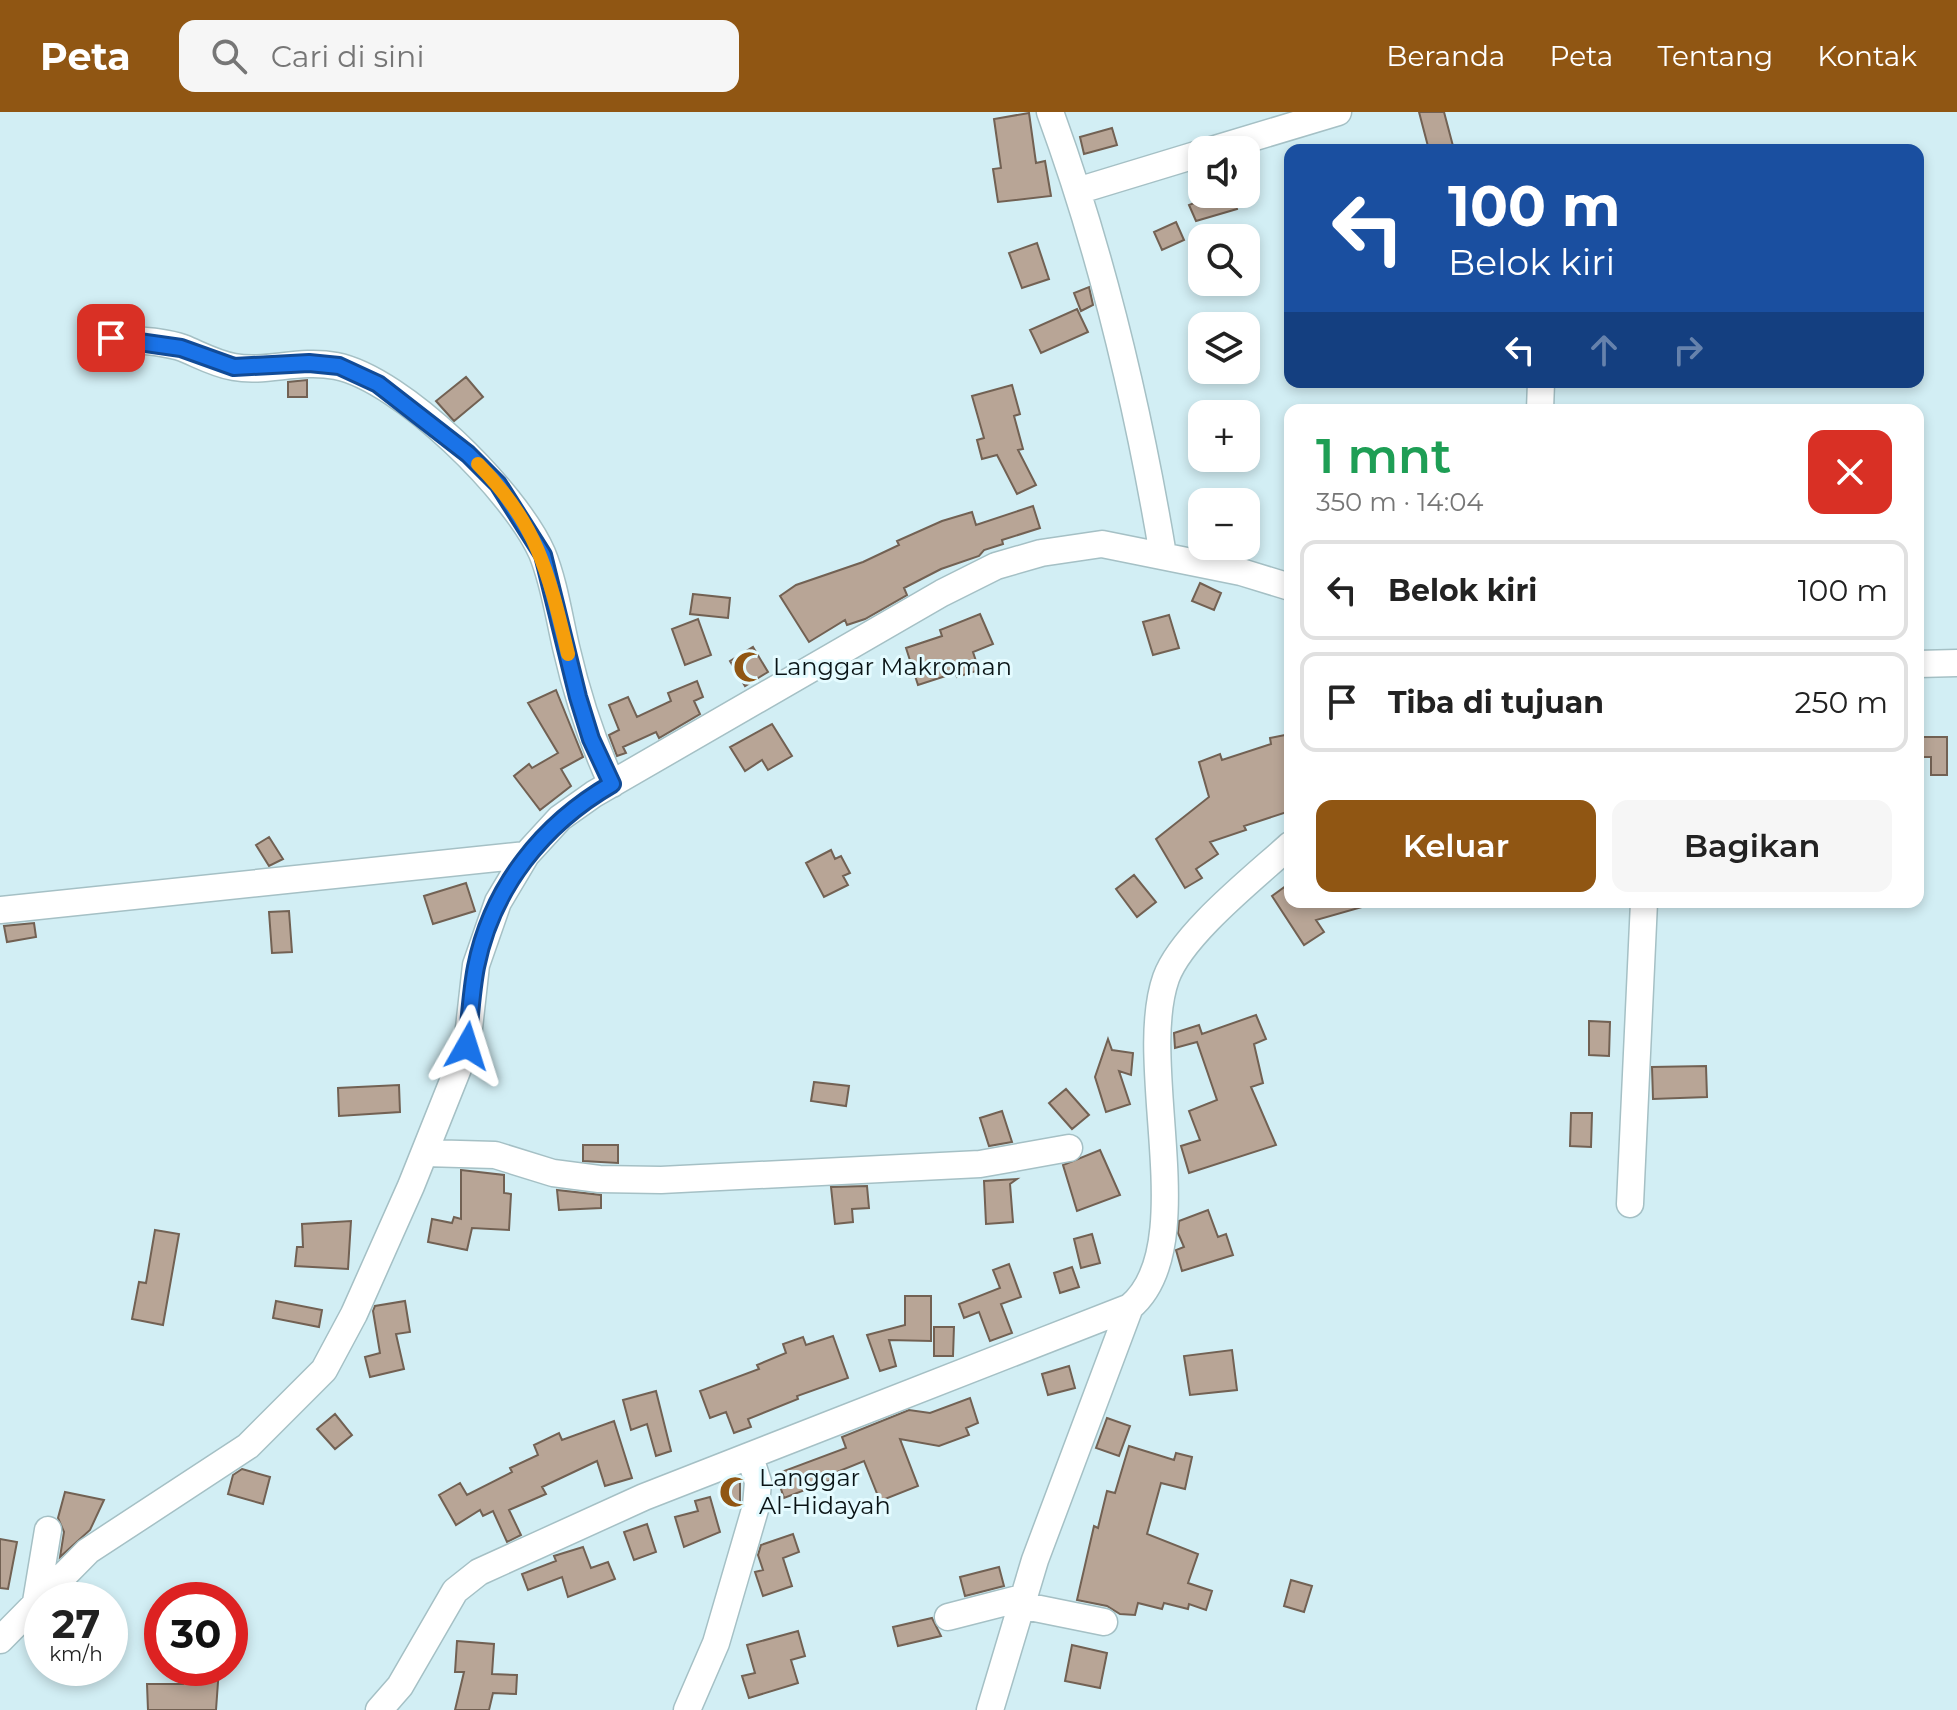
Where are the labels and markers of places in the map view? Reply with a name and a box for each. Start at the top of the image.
pin [77,304,145,372]
mosque icon: Langgar Makroman [732,650,766,684]
place label: Langgar Makroman [773,652,1012,681]
place label: Langgar Al-Hidayah [759,1463,891,1520]
mosque icon: Langgar Al-Hidayah [718,1475,752,1509]

